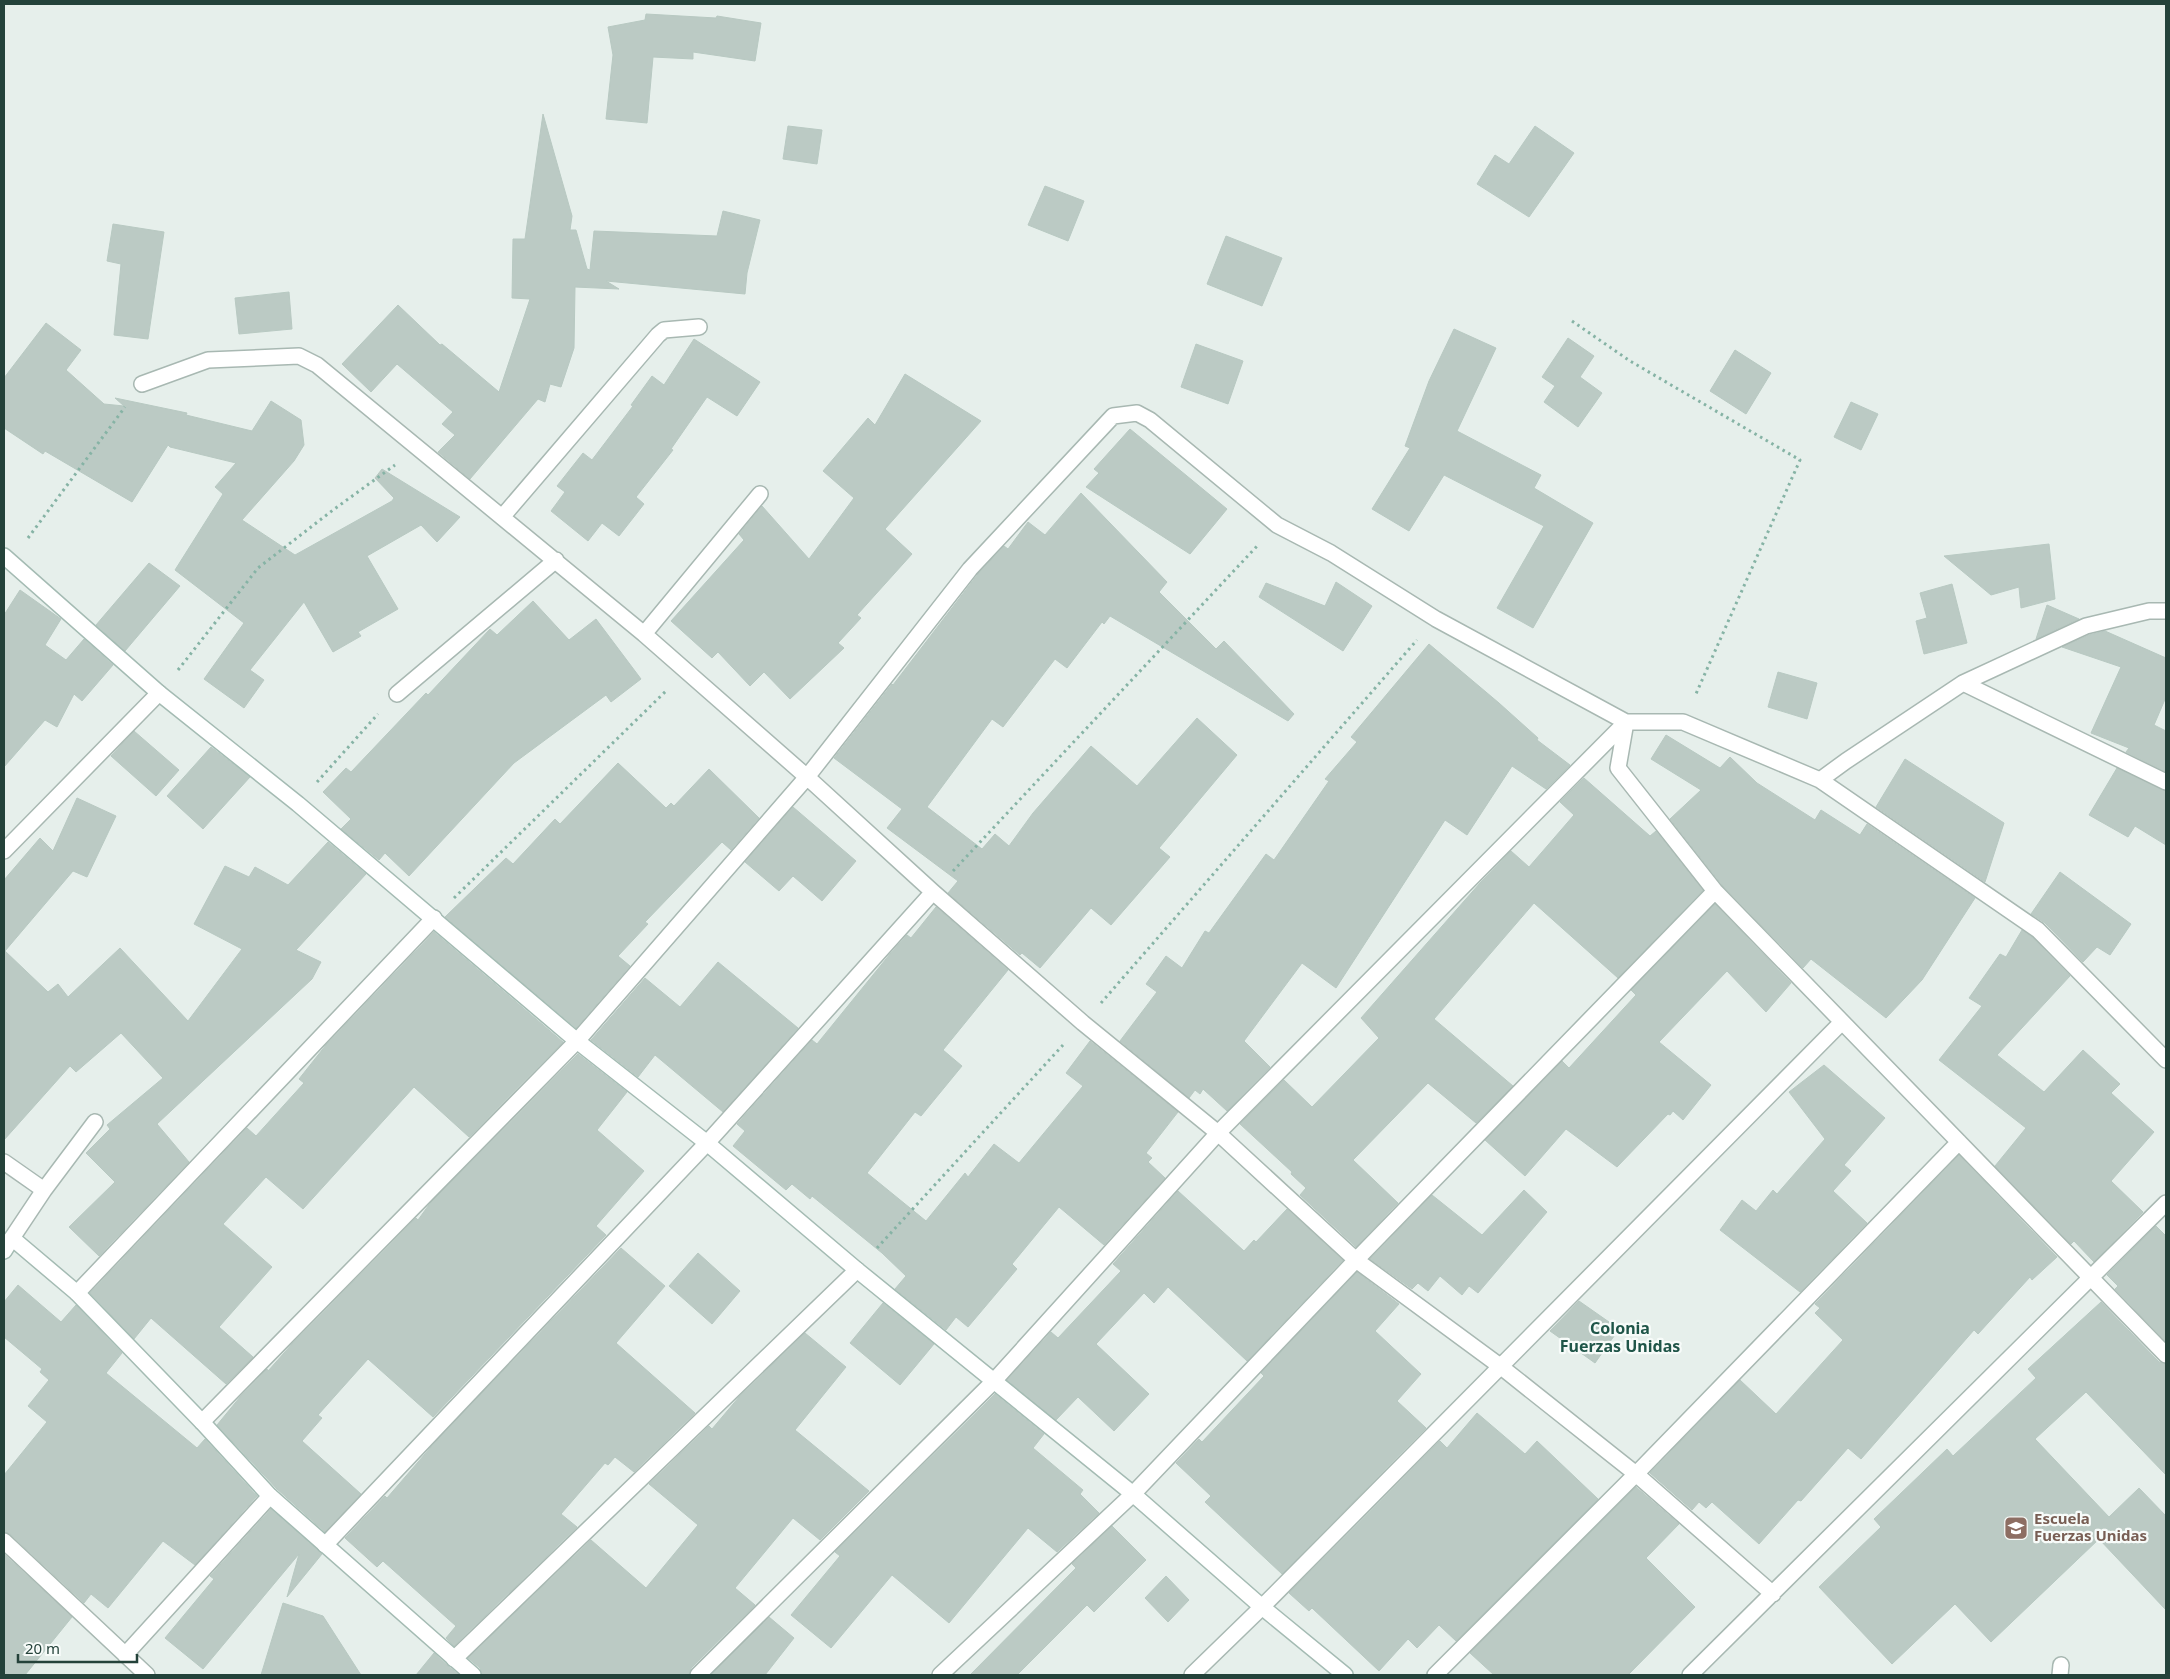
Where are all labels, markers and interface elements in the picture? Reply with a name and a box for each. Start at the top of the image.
district label: Colonia Fuerzas Unidas [1560,1317,1680,1357]
place label: Escuela Fuerzas Unidas [2034,1508,2147,1545]
school or university icon: Escuela Fuerzas Unidas [2003,1515,2029,1541]
scale bar [18,1632,136,1664]
text: 20 m [25,1638,60,1658]

